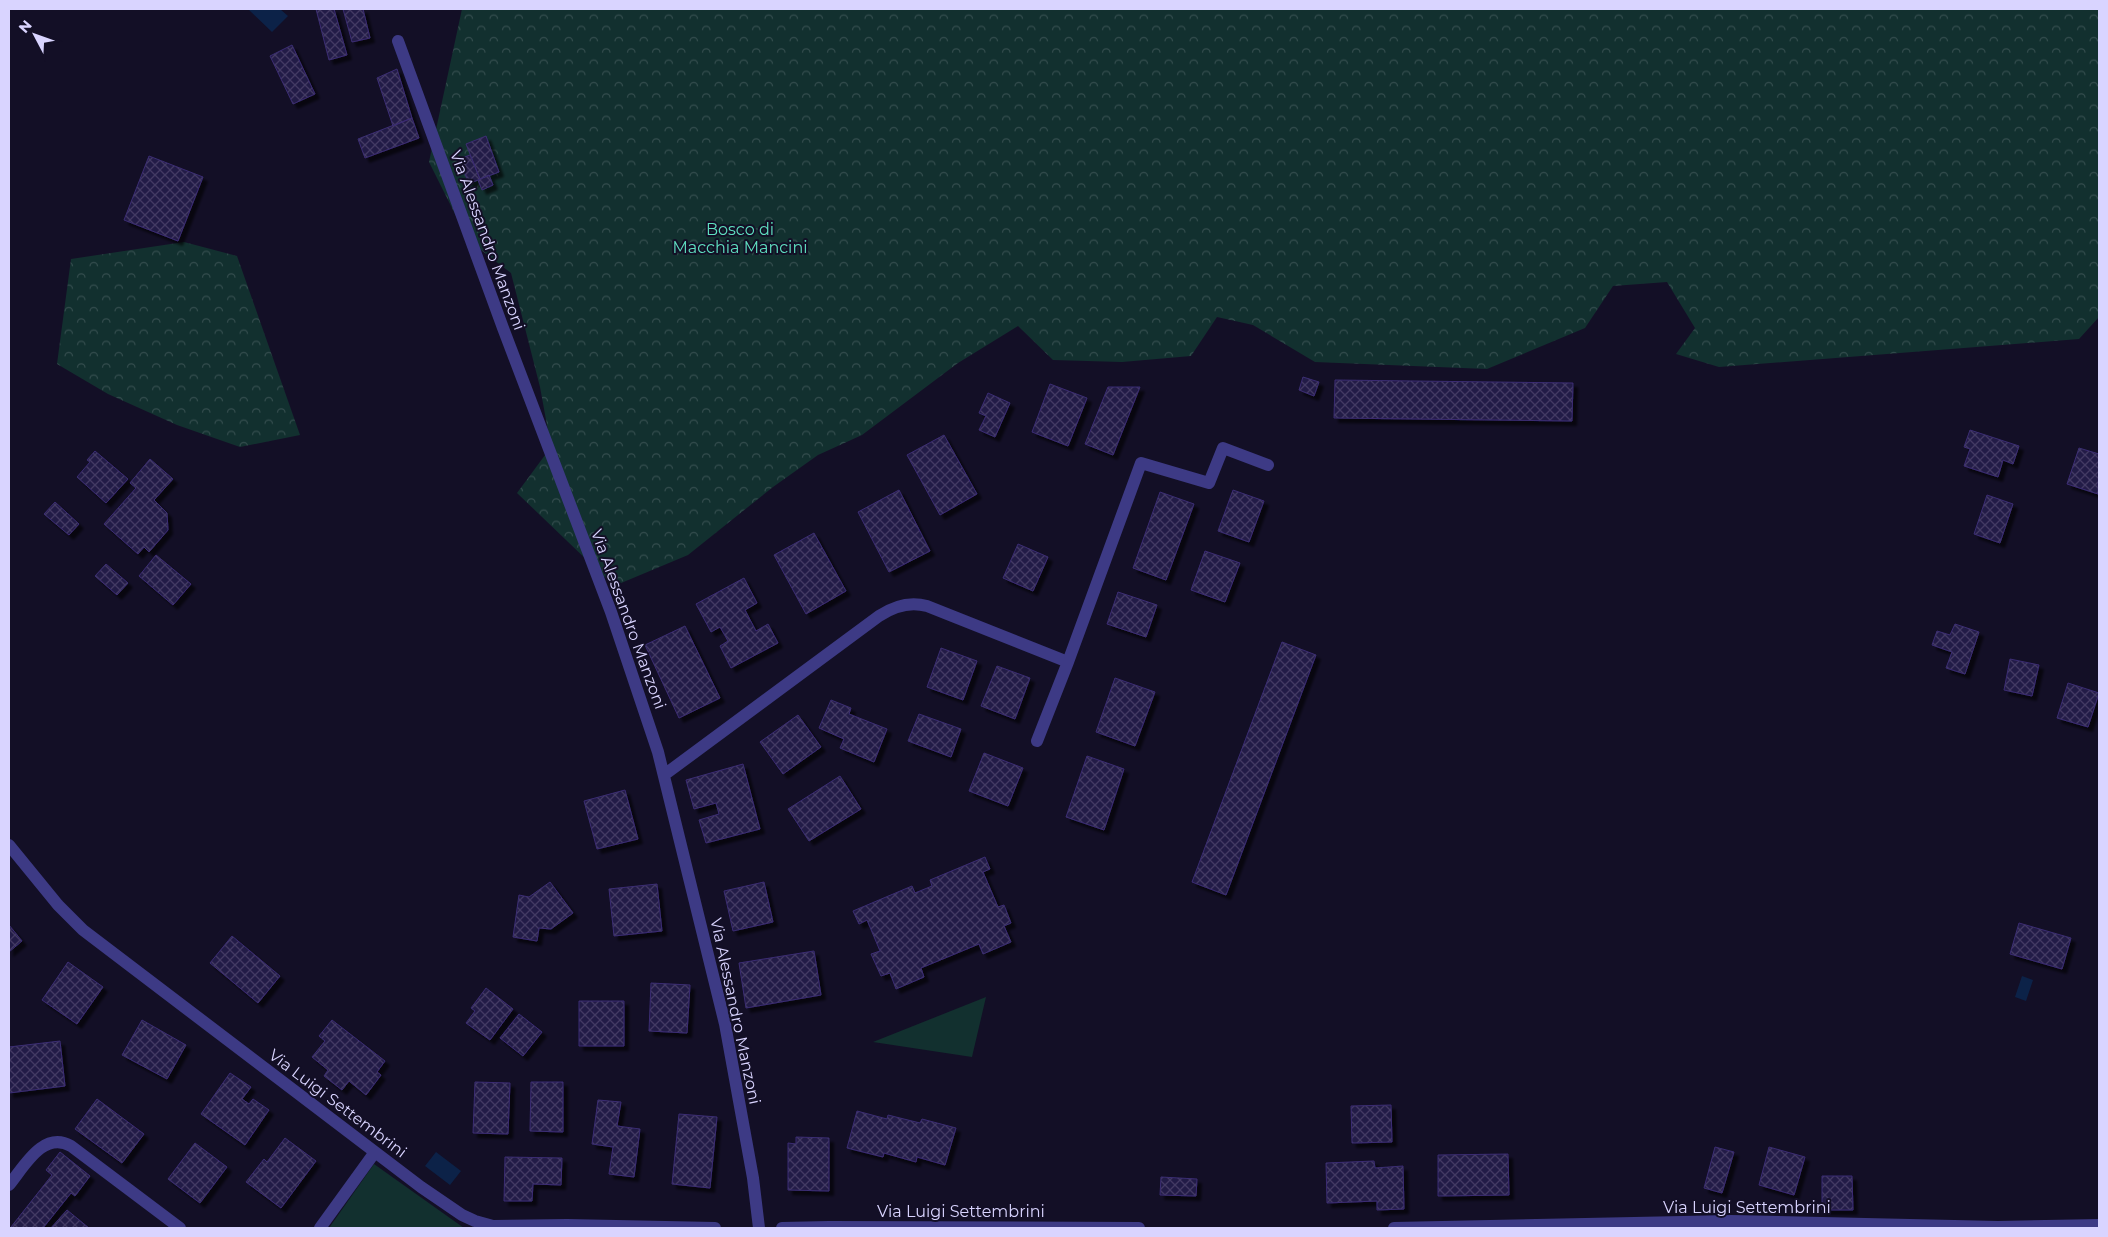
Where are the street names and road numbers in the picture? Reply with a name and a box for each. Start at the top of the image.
street label: Via Alessandro Manzoni [446,148,529,333]
street label: Via Alessandro Manzoni [587,527,670,712]
street label: Via Alessandro Manzoni [706,916,765,1106]
street label: Via Luigi Settembrini [265,1045,410,1161]
street label: Via Luigi Settembrini [1663,1198,1831,1217]
street label: Via Luigi Settembrini [877,1202,1045,1221]

